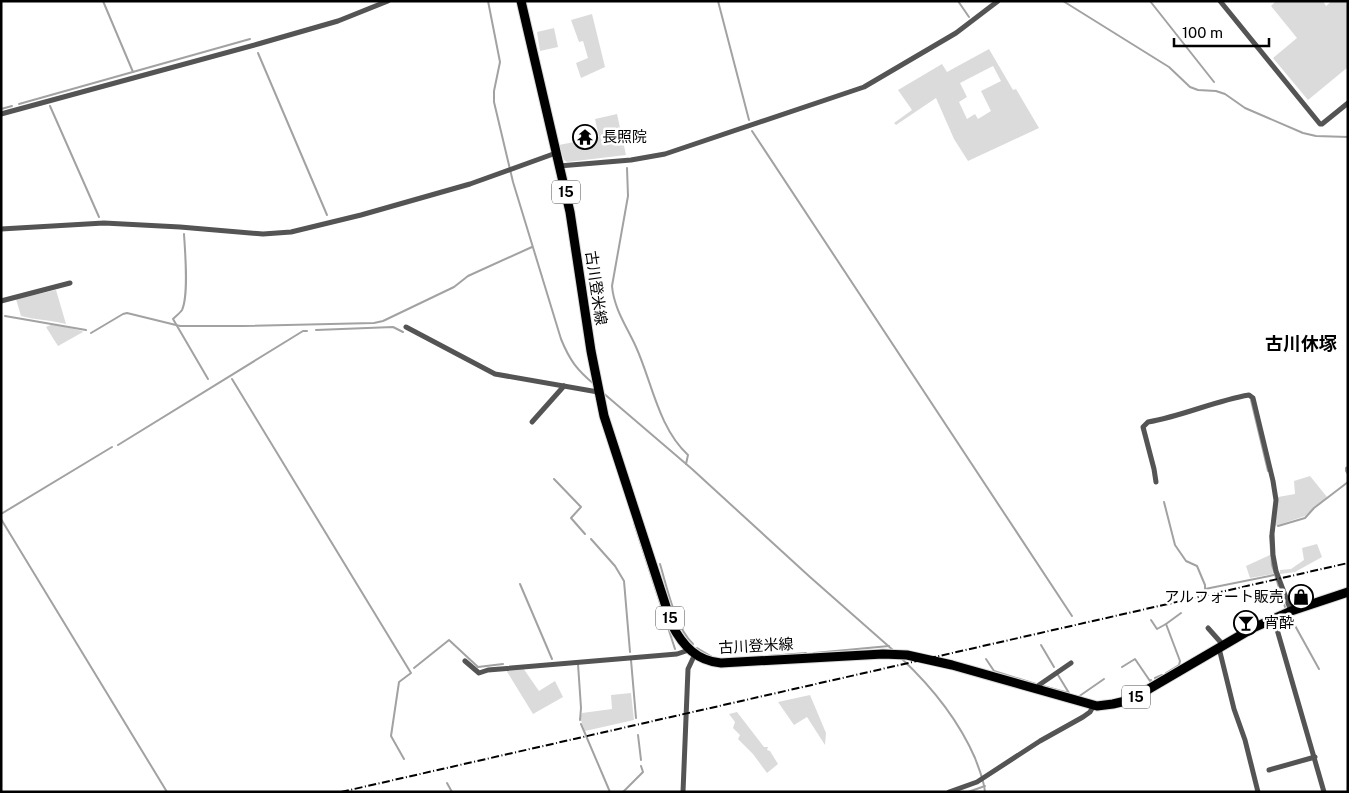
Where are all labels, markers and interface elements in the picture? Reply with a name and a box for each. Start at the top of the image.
scale bar [1174,15,1269,47]
text: 100 m [1182,24,1223,41]
temple icon: 長照院 [572,124,598,150]
place label: 長照院 [602,128,647,145]
road number: 15 [552,180,580,203]
street label: 古川登米線 [583,250,610,326]
district label: 古川休塚 [1265,333,1337,354]
shop icon: アルフォート販売 [1288,584,1314,610]
place label: アルフォート販売 [1164,588,1284,605]
road number: 15 [656,606,684,630]
bar icon: 宵酔 [1233,610,1259,636]
place label: 宵酔 [1264,614,1294,631]
street label: 古川登米線 [718,635,794,656]
road number: 15 [1122,686,1150,709]

